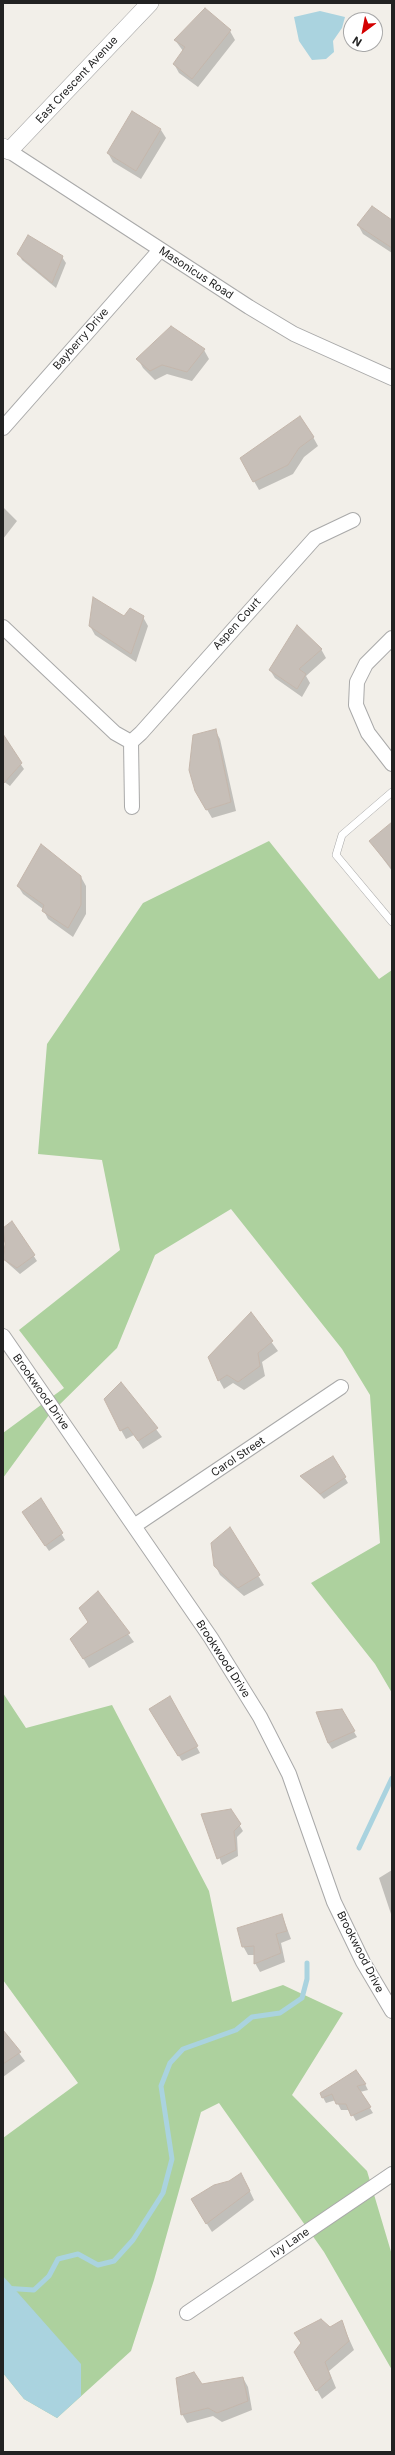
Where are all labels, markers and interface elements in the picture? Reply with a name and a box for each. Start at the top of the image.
north arrow [343,12,383,52]
text: N [350,33,364,49]
street label: East Crescent Avenue [33,34,121,126]
street label: Masonicus Road [156,244,236,302]
street label: Bayberry Drive [50,305,112,373]
street label: Aspen Court [210,595,264,653]
street label: Brookwood Drive [10,1352,72,1432]
street label: Carol Street [209,1434,267,1480]
street label: Brookwood Drive [193,1618,253,1700]
street label: Brookwood Drive [334,1909,386,1995]
street label: Ivy Lane [268,2225,312,2261]

